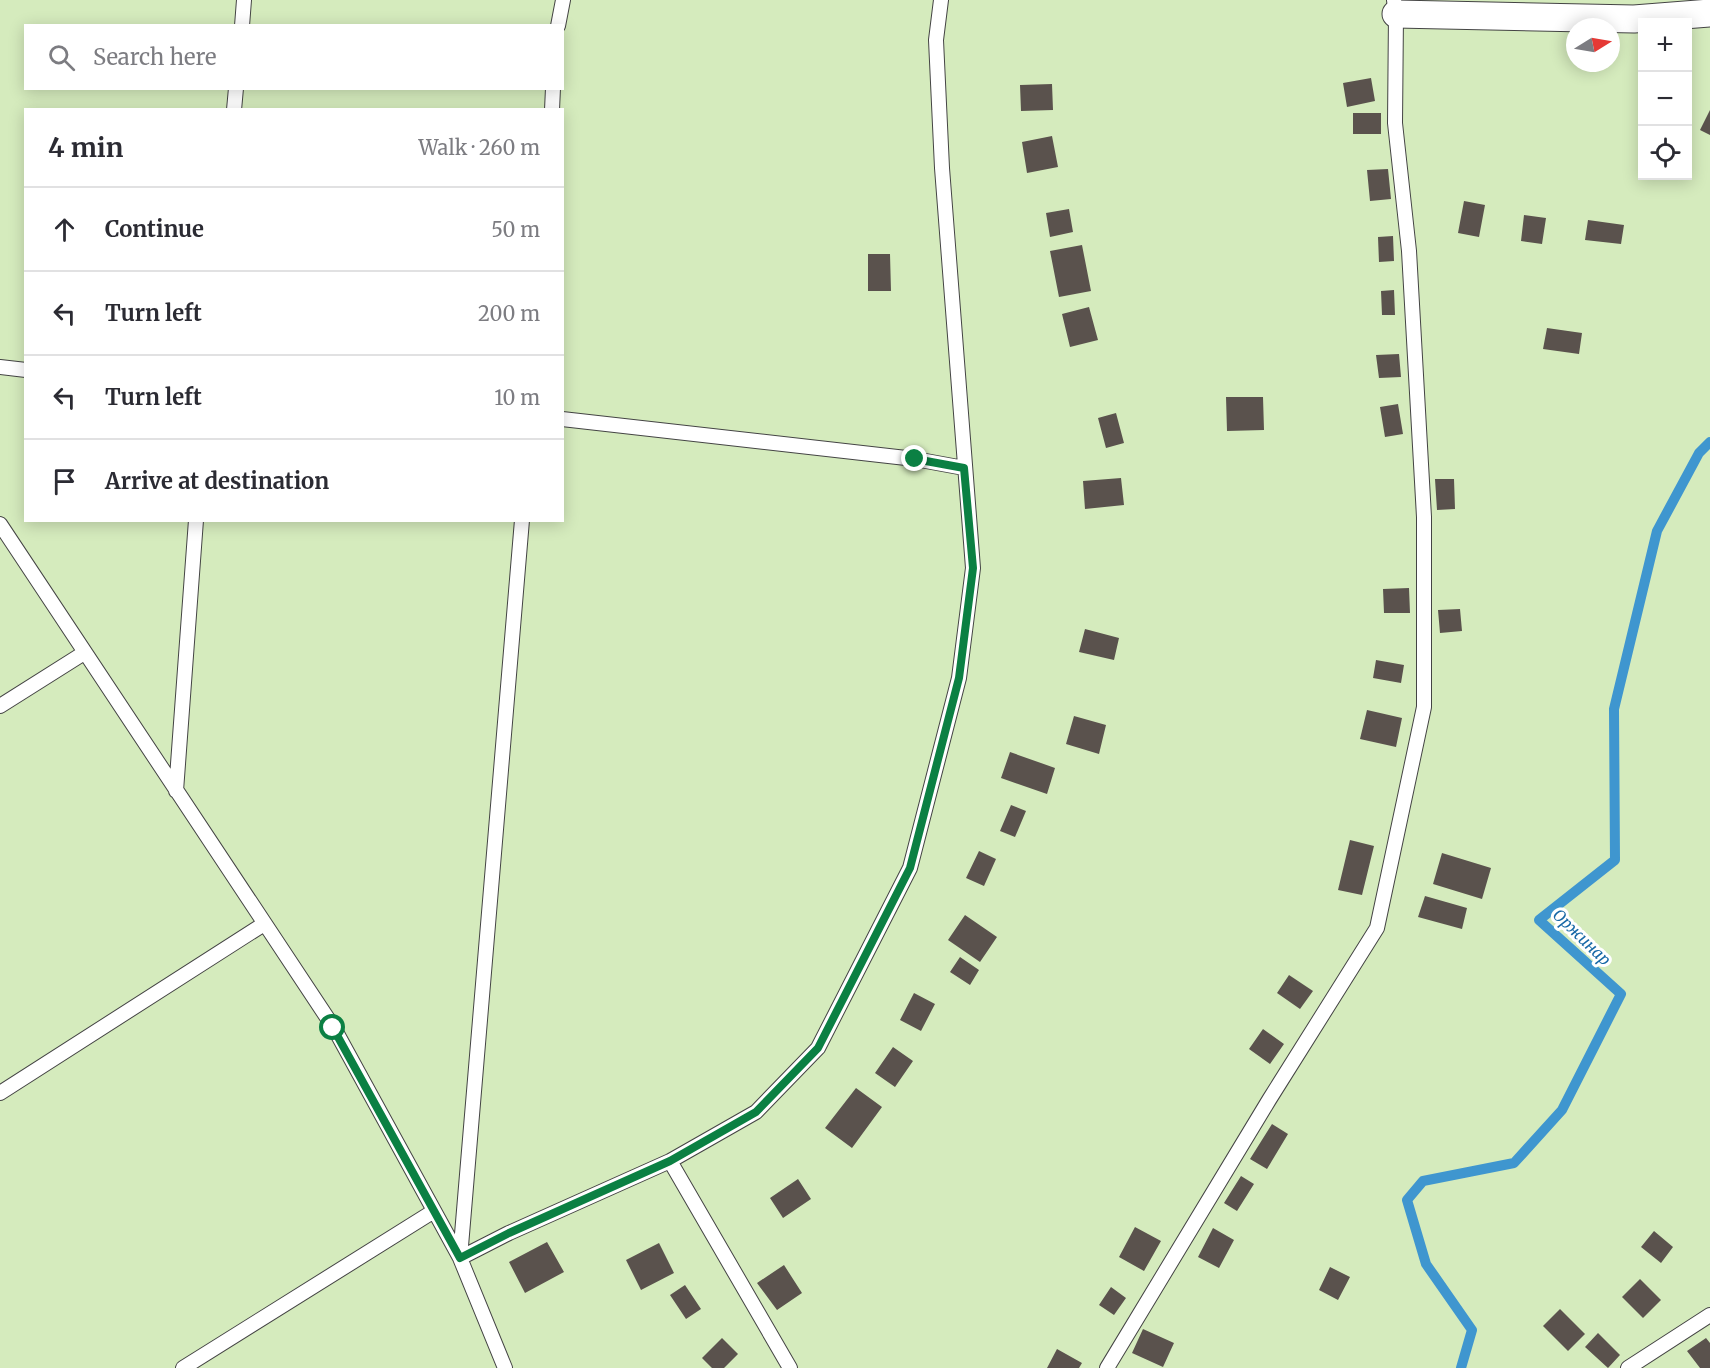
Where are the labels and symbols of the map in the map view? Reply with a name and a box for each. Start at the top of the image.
north arrow [1566,18,1620,72]
route end [901,445,927,471]
water label: Оржинар [1549,904,1615,970]
route start [319,1014,345,1040]

